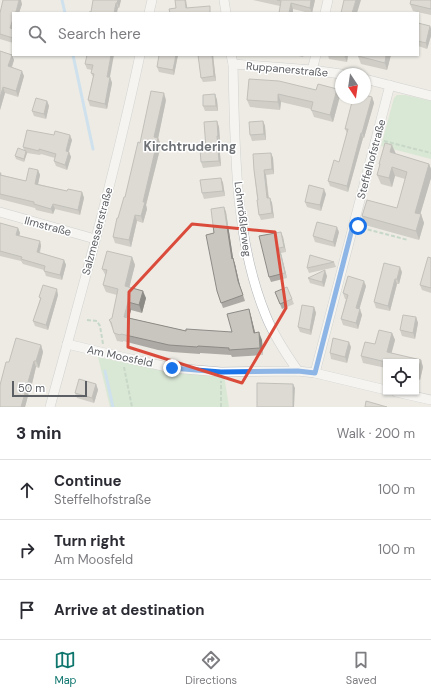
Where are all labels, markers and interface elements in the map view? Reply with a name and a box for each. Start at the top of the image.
search box [12,12,419,56]
icon: search [26,23,48,45]
text: Search here [58,24,141,44]
street label: Ruppanerstraße [245,58,329,80]
north arrow [335,68,371,104]
street label: Steffelhofstraße [354,118,388,200]
district label: Kirchtrudering [143,138,237,155]
street label: Lohnrößlerweg [231,181,255,257]
street label: Salzmesserstraße [79,186,115,276]
street label: Ilmstraße [23,213,73,239]
route start [349,217,367,235]
street label: Am Moosfeld [86,342,154,370]
route end [163,359,181,377]
map controls [383,359,419,395]
button: locate [383,359,419,395]
scale bar [12,379,87,398]
text: 50 m [18,381,45,395]
text: 3 min [16,422,61,444]
text: Walk · 200 m [337,425,415,442]
text: Continue [54,471,122,491]
icon: ahead [16,479,38,501]
text: 100 m [378,481,415,498]
text: Steffelhofstraße [54,491,151,508]
text: Turn right [54,531,125,551]
icon: right [16,539,38,561]
text: 100 m [378,541,415,558]
text: Am Moosfeld [54,551,133,568]
icon: arrive [16,599,38,621]
text: Arrive at destination [54,600,205,620]
tab: Map [54,649,77,687]
tab: Directions [185,649,237,687]
tab: Saved [346,649,377,687]

